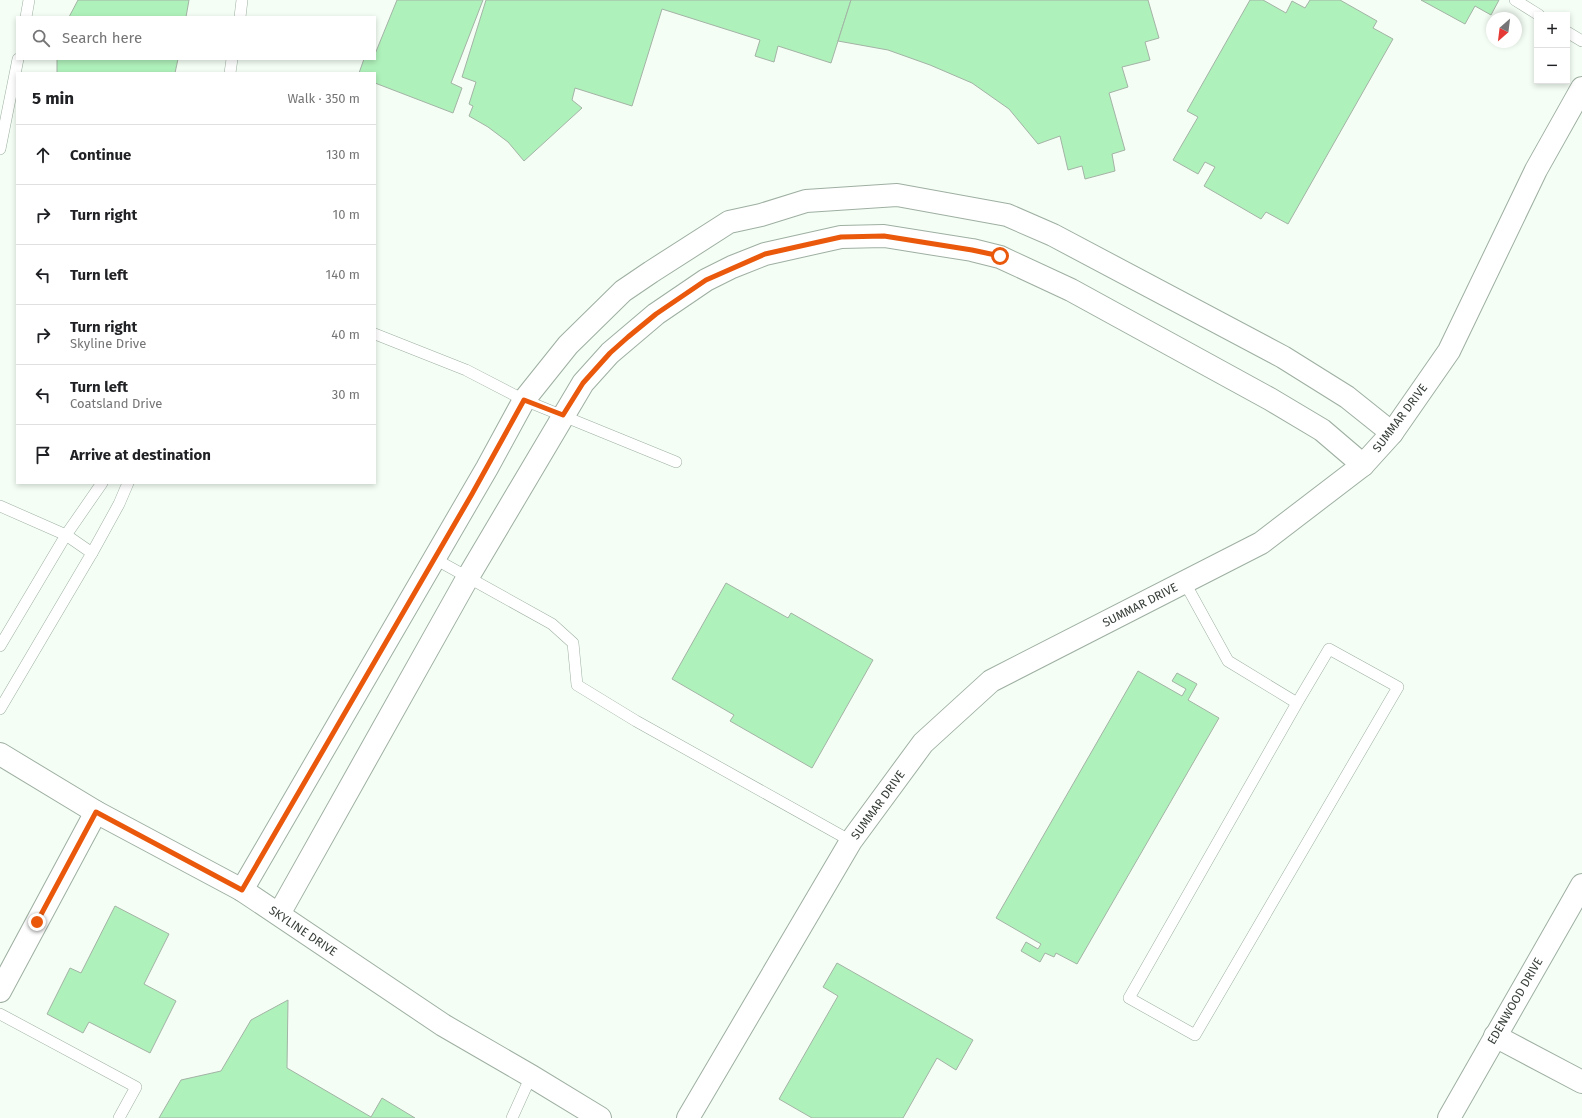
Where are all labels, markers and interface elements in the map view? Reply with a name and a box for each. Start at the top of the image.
north arrow [1486,12,1522,48]
map controls [1534,12,1570,84]
button: + [1534,12,1570,48]
search box [16,16,376,60]
icon: search [30,27,52,49]
text: Search here [62,29,142,47]
button: − [1534,48,1570,84]
text: 5 min [32,88,74,109]
text: Walk · 350 m [287,91,360,106]
icon: ahead [32,144,54,166]
text: Continue [70,146,131,164]
text: 130 m [326,147,360,162]
icon: right [32,204,54,226]
text: Turn right [70,206,137,224]
text: 10 m [333,207,360,222]
route start [991,247,1009,265]
icon: left [32,264,54,286]
text: Turn left [70,266,128,284]
text: 140 m [326,267,360,282]
text: Turn right [70,318,137,336]
icon: right [32,324,54,346]
text: 40 m [331,327,360,342]
text: Skyline Drive [70,336,146,351]
text: Turn left [70,378,128,396]
street label: SUMMAR DRIVE [1370,381,1430,455]
icon: left [32,384,54,406]
text: 30 m [332,387,360,402]
text: Coatsland Drive [70,396,162,411]
icon: arrive [32,444,54,466]
text: Arrive at destination [70,446,211,464]
street label: SUMMAR DRIVE [1100,580,1180,630]
street label: SUMMAR DRIVE [848,768,908,842]
street label: SKYLINE DRIVE [266,903,340,959]
route end [28,913,46,931]
street label: EDENWOOD DRIVE [1484,955,1546,1047]

